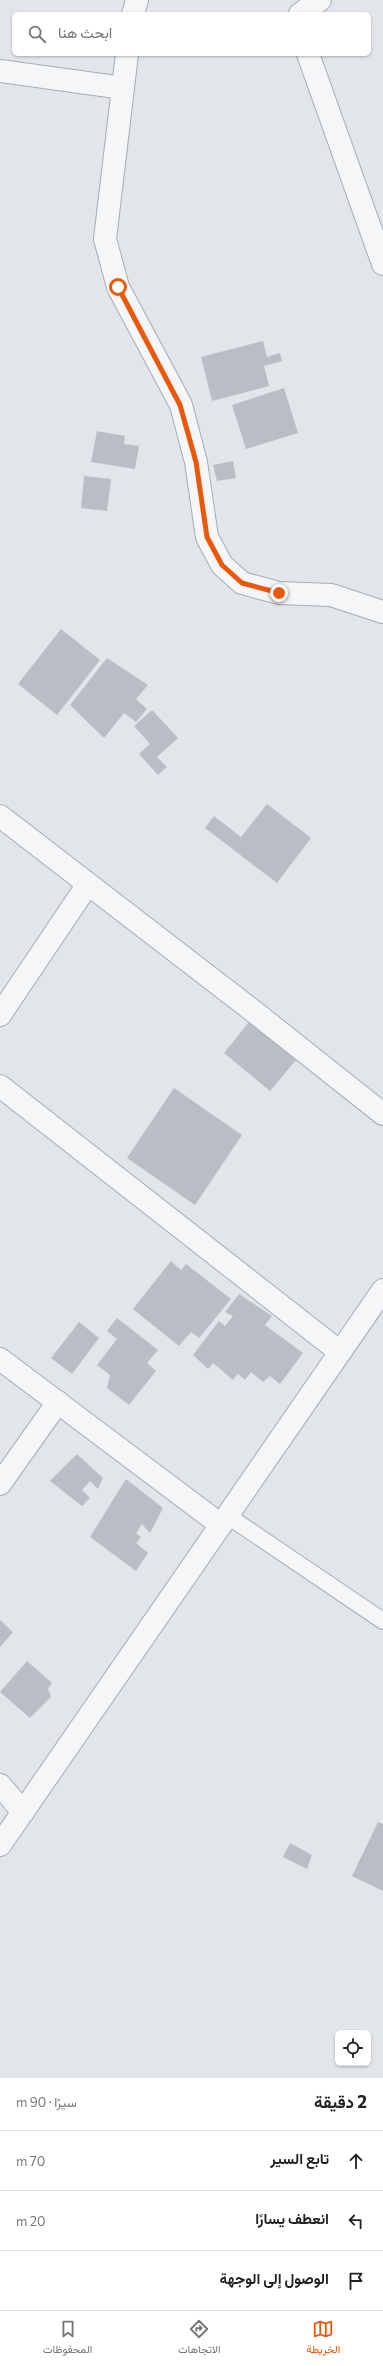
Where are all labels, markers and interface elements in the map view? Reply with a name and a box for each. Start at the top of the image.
search box [12,12,371,56]
icon: search [26,23,48,45]
text: ابحث هنا [58,23,112,41]
route start [109,278,127,296]
route end [270,584,288,602]
map controls [335,2030,371,2066]
button: locate [335,2030,371,2066]
text: 2 دقيقة [314,2091,367,2112]
text: سيرًا · 90 m [16,2094,77,2110]
text: تابع السير [270,2149,329,2167]
icon: ahead [345,2150,367,2172]
text: 70 m [16,2153,45,2169]
text: انعطف يسارًا [255,2209,329,2227]
icon: left [345,2210,367,2232]
text: 20 m [16,2213,46,2229]
text: الوصول إلى الوجهة [220,2269,329,2287]
icon: arrive [345,2270,367,2292]
tab: المحفوظات [43,2318,92,2359]
tab: الاتجاهات [178,2318,221,2359]
tab: الخريطة [306,2318,340,2359]

